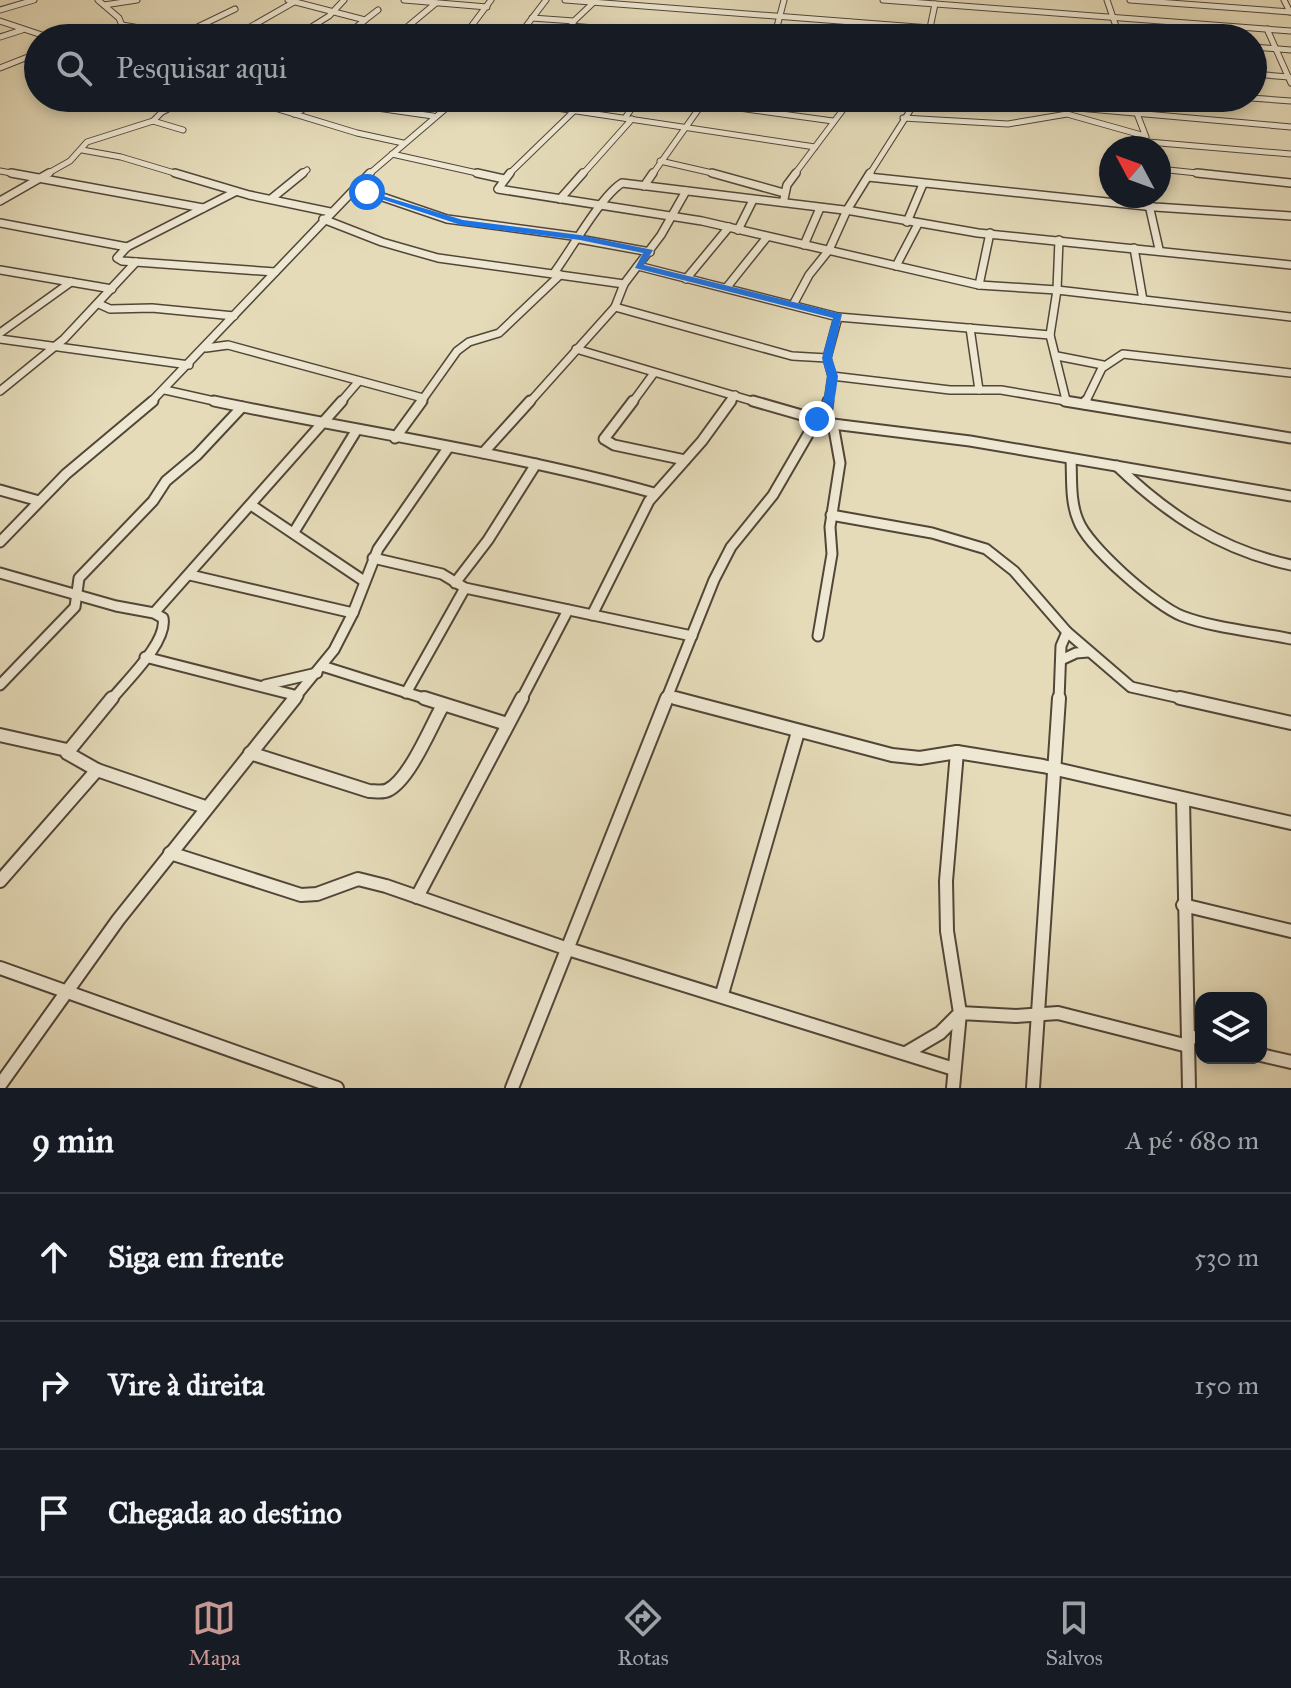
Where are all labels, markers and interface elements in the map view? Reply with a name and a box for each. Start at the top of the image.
search box [24,24,1267,112]
icon: search [52,46,96,90]
text: Pesquisar aqui [116,50,287,86]
north arrow [1099,136,1171,208]
route start [349,174,385,210]
route end [799,401,835,437]
map controls [1195,992,1267,1064]
button: layers [1195,992,1267,1064]
text: 9 min [32,1120,114,1161]
text: A pé · 680 m [1125,1124,1259,1156]
icon: ahead [32,1235,76,1279]
text: Siga em frente [108,1239,284,1275]
text: 530 m [1194,1241,1259,1273]
icon: right [32,1363,76,1407]
text: Vire à direita [108,1367,264,1403]
text: 150 m [1194,1369,1259,1401]
icon: arrive [32,1491,76,1535]
text: Chegada ao destino [108,1495,342,1531]
tab: Mapa [188,1596,241,1671]
tab: Rotas [617,1596,669,1671]
tab: Salvos [1045,1596,1103,1671]

